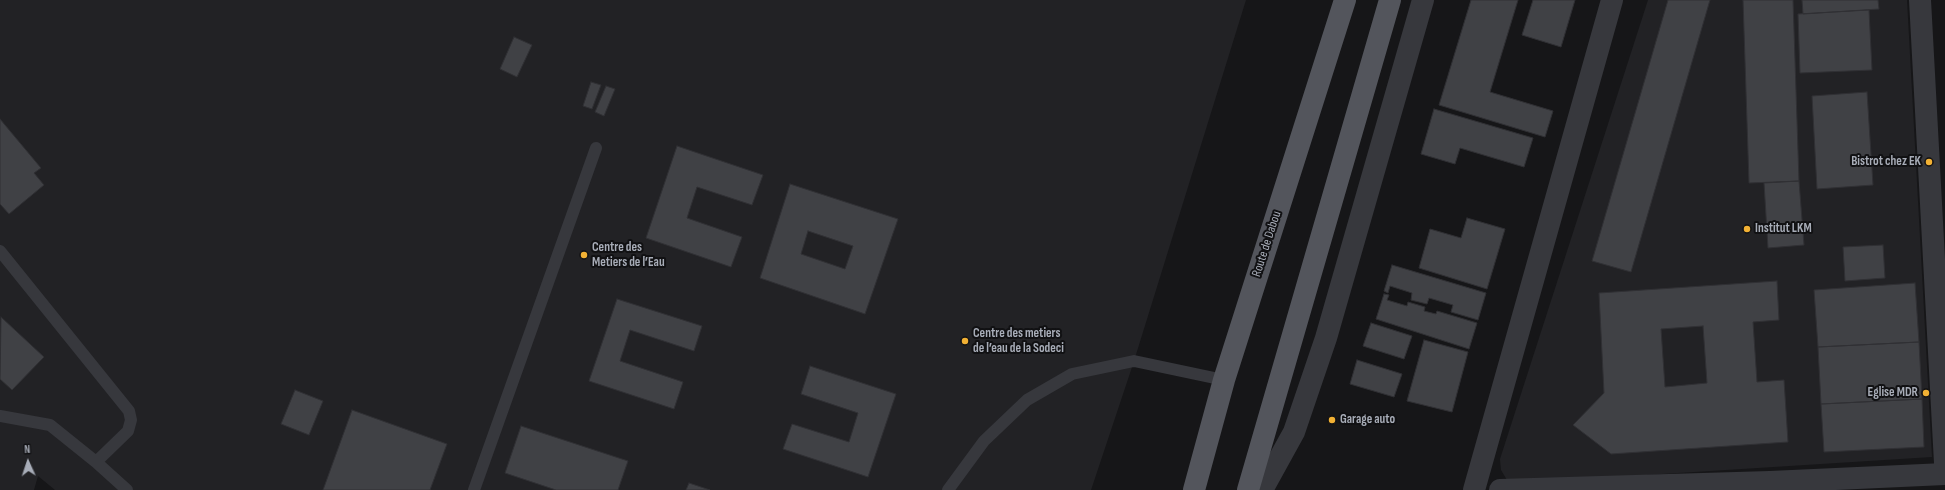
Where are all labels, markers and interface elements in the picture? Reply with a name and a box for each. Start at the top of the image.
place label: Bistrot chez EK [1851,154,1921,170]
marker: Bistrot chez EK [1924,157,1934,167]
street label: Route de Dabou [1249,209,1285,279]
place label: Institut LKM [1755,221,1812,237]
marker: Institut LKM [1742,224,1752,234]
place label: Centre des Metiers de l’Eau [592,240,665,271]
marker: Centre des Metiers de l’Eau [579,250,589,260]
place label: Centre des metiers de l’eau de la Sodeci [973,326,1064,357]
marker: Centre des metiers de l’eau de la Sodeci [960,336,970,346]
place label: Eglise MDR [1868,385,1918,401]
marker: Eglise MDR [1921,388,1931,398]
place label: Garage auto [1340,412,1395,428]
marker: Garage auto [1327,415,1337,425]
north arrow [8,442,48,482]
text: N [24,443,31,456]

